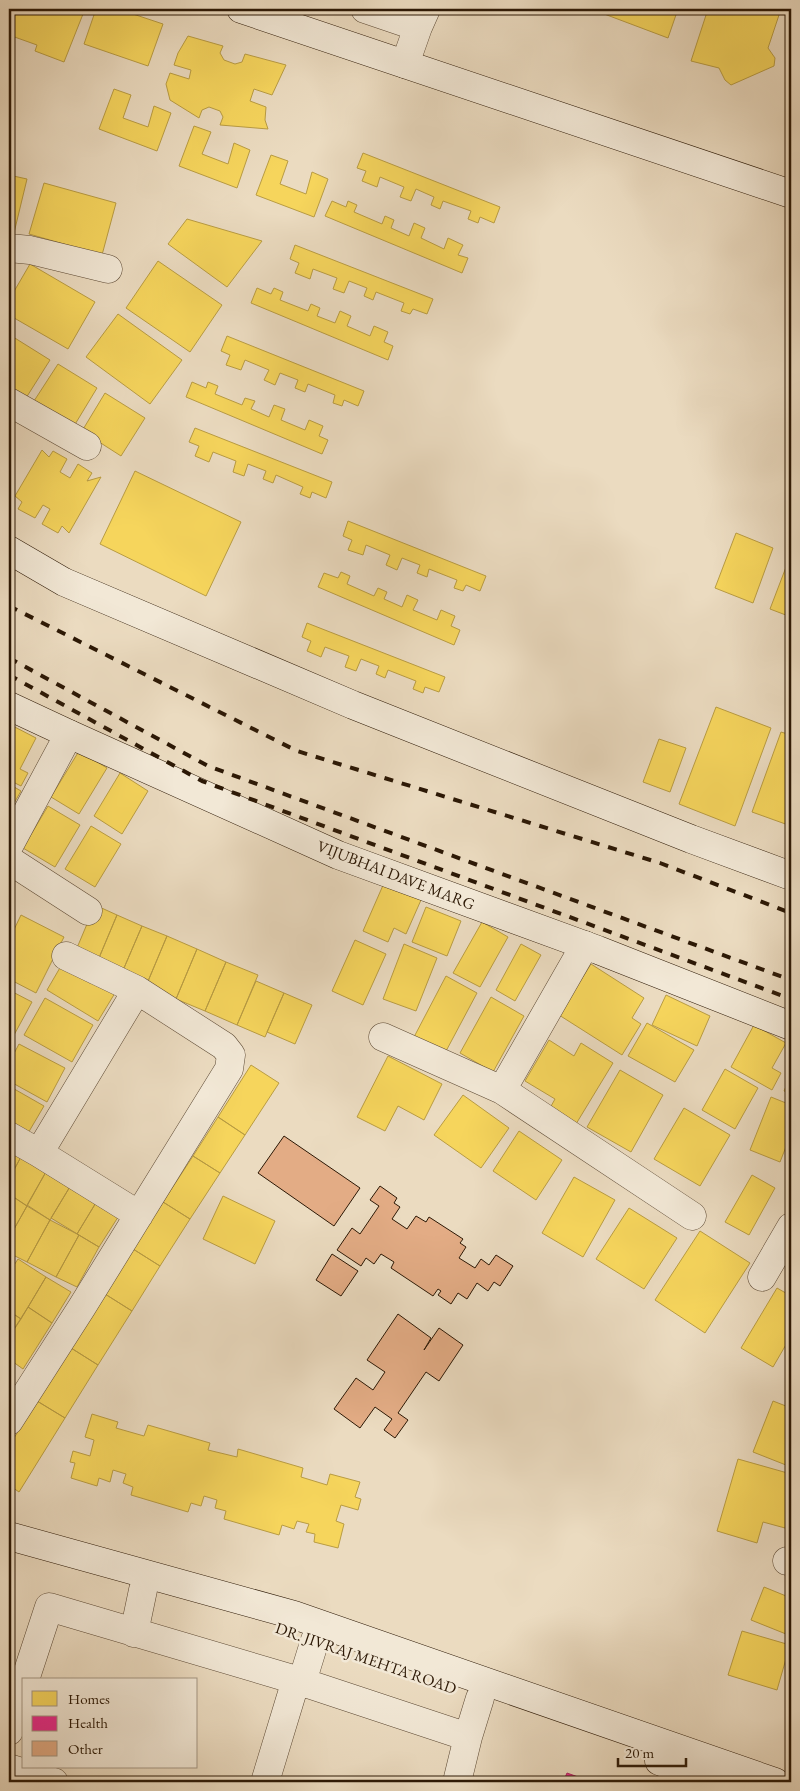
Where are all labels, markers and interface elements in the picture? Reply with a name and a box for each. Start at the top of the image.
street label: VIJUBHAI DAVE MARG [314,835,478,915]
street label: DR. JIVRAJ MEHTA ROAD [273,1617,459,1699]
legend [22,1678,198,1768]
text: Homes [68,1689,110,1708]
text: Health [68,1713,108,1732]
scale bar [618,1736,685,1768]
text: Other [68,1739,103,1758]
text: 20 m [625,1743,654,1762]

